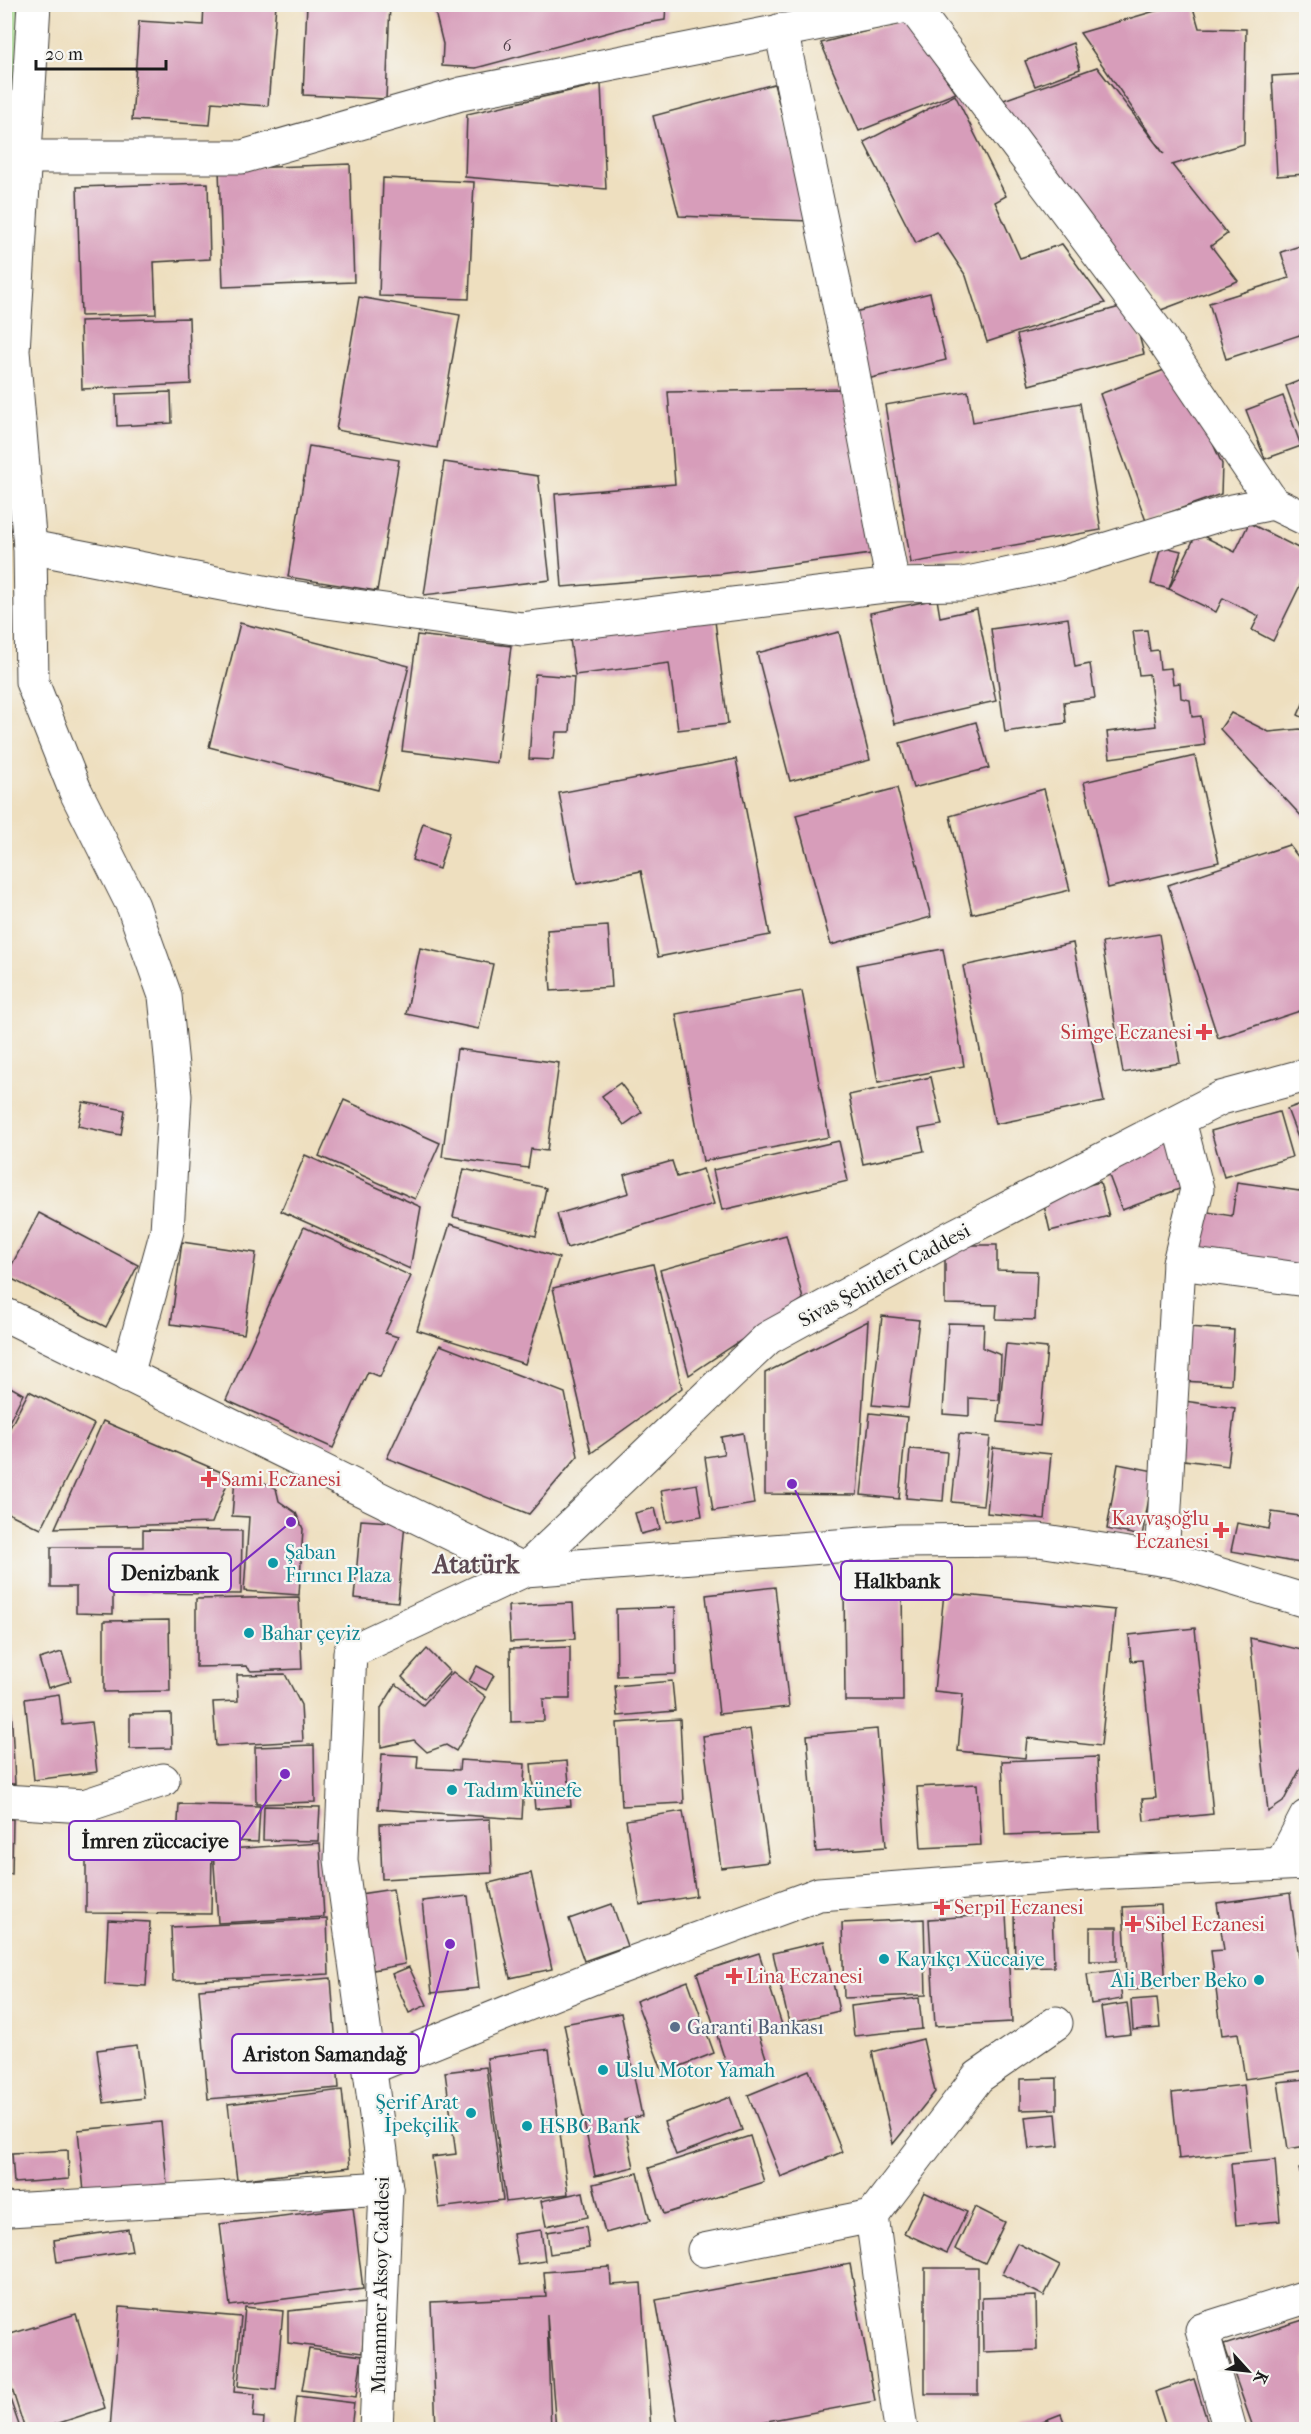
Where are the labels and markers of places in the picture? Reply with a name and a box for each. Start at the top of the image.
place label: Simge Eczanesi [1061,1021,1192,1044]
marker: Simge Eczanesi [1197,1025,1211,1039]
place label: Sami Eczanesi [221,1468,341,1491]
marker: Sami Eczanesi [202,1472,216,1486]
place label: Kavvaşoğlu Eczanesi [1111,1507,1210,1553]
marker: Kavvaşoğlu Eczanesi [1214,1523,1228,1537]
place label: Şaban Fırıncı Plaza [285,1541,392,1587]
callout: Denizbank [109,1553,231,1592]
marker: Şaban Fırıncı Plaza [266,1556,280,1570]
callout: Halkbank [841,1561,952,1600]
place label: Bahar çeyiz [261,1622,360,1645]
marker: Bahar çeyiz [242,1626,256,1640]
place label: Tadım künefe [464,1779,582,1802]
marker: Tadım künefe [445,1783,459,1797]
callout: İmren züccaciye [69,1821,240,1860]
place label: Serpil Eczanesi [954,1896,1084,1919]
marker: Serpil Eczanesi [935,1900,949,1914]
place label: Sibel Eczanesi [1145,1913,1265,1936]
marker: Sibel Eczanesi [1126,1917,1140,1931]
place label: Kayıkçı Xüccaiye [896,1948,1045,1971]
marker: Kayıkçı Xüccaiye [877,1952,891,1966]
place label: Lina Eczanesi [746,1965,863,1988]
marker: Lina Eczanesi [727,1969,741,1983]
place label: Ali Berber Beko [1110,1969,1247,1992]
marker: Ali Berber Beko [1252,1973,1266,1987]
place label: Garanti Bankası [687,2016,824,2039]
marker: Garanti Bankası [668,2020,682,2034]
callout: Ariston Samandağ [232,2034,419,2073]
place label: Uslu Motor Yamah [615,2059,776,2082]
marker: Uslu Motor Yamah [596,2063,610,2077]
place label: Şerif Arat İpekçilik [376,2091,460,2137]
marker: Şerif Arat İpekçilik [464,2106,478,2120]
place label: HSBC Bank [539,2115,641,2138]
marker: HSBC Bank [520,2119,534,2133]

